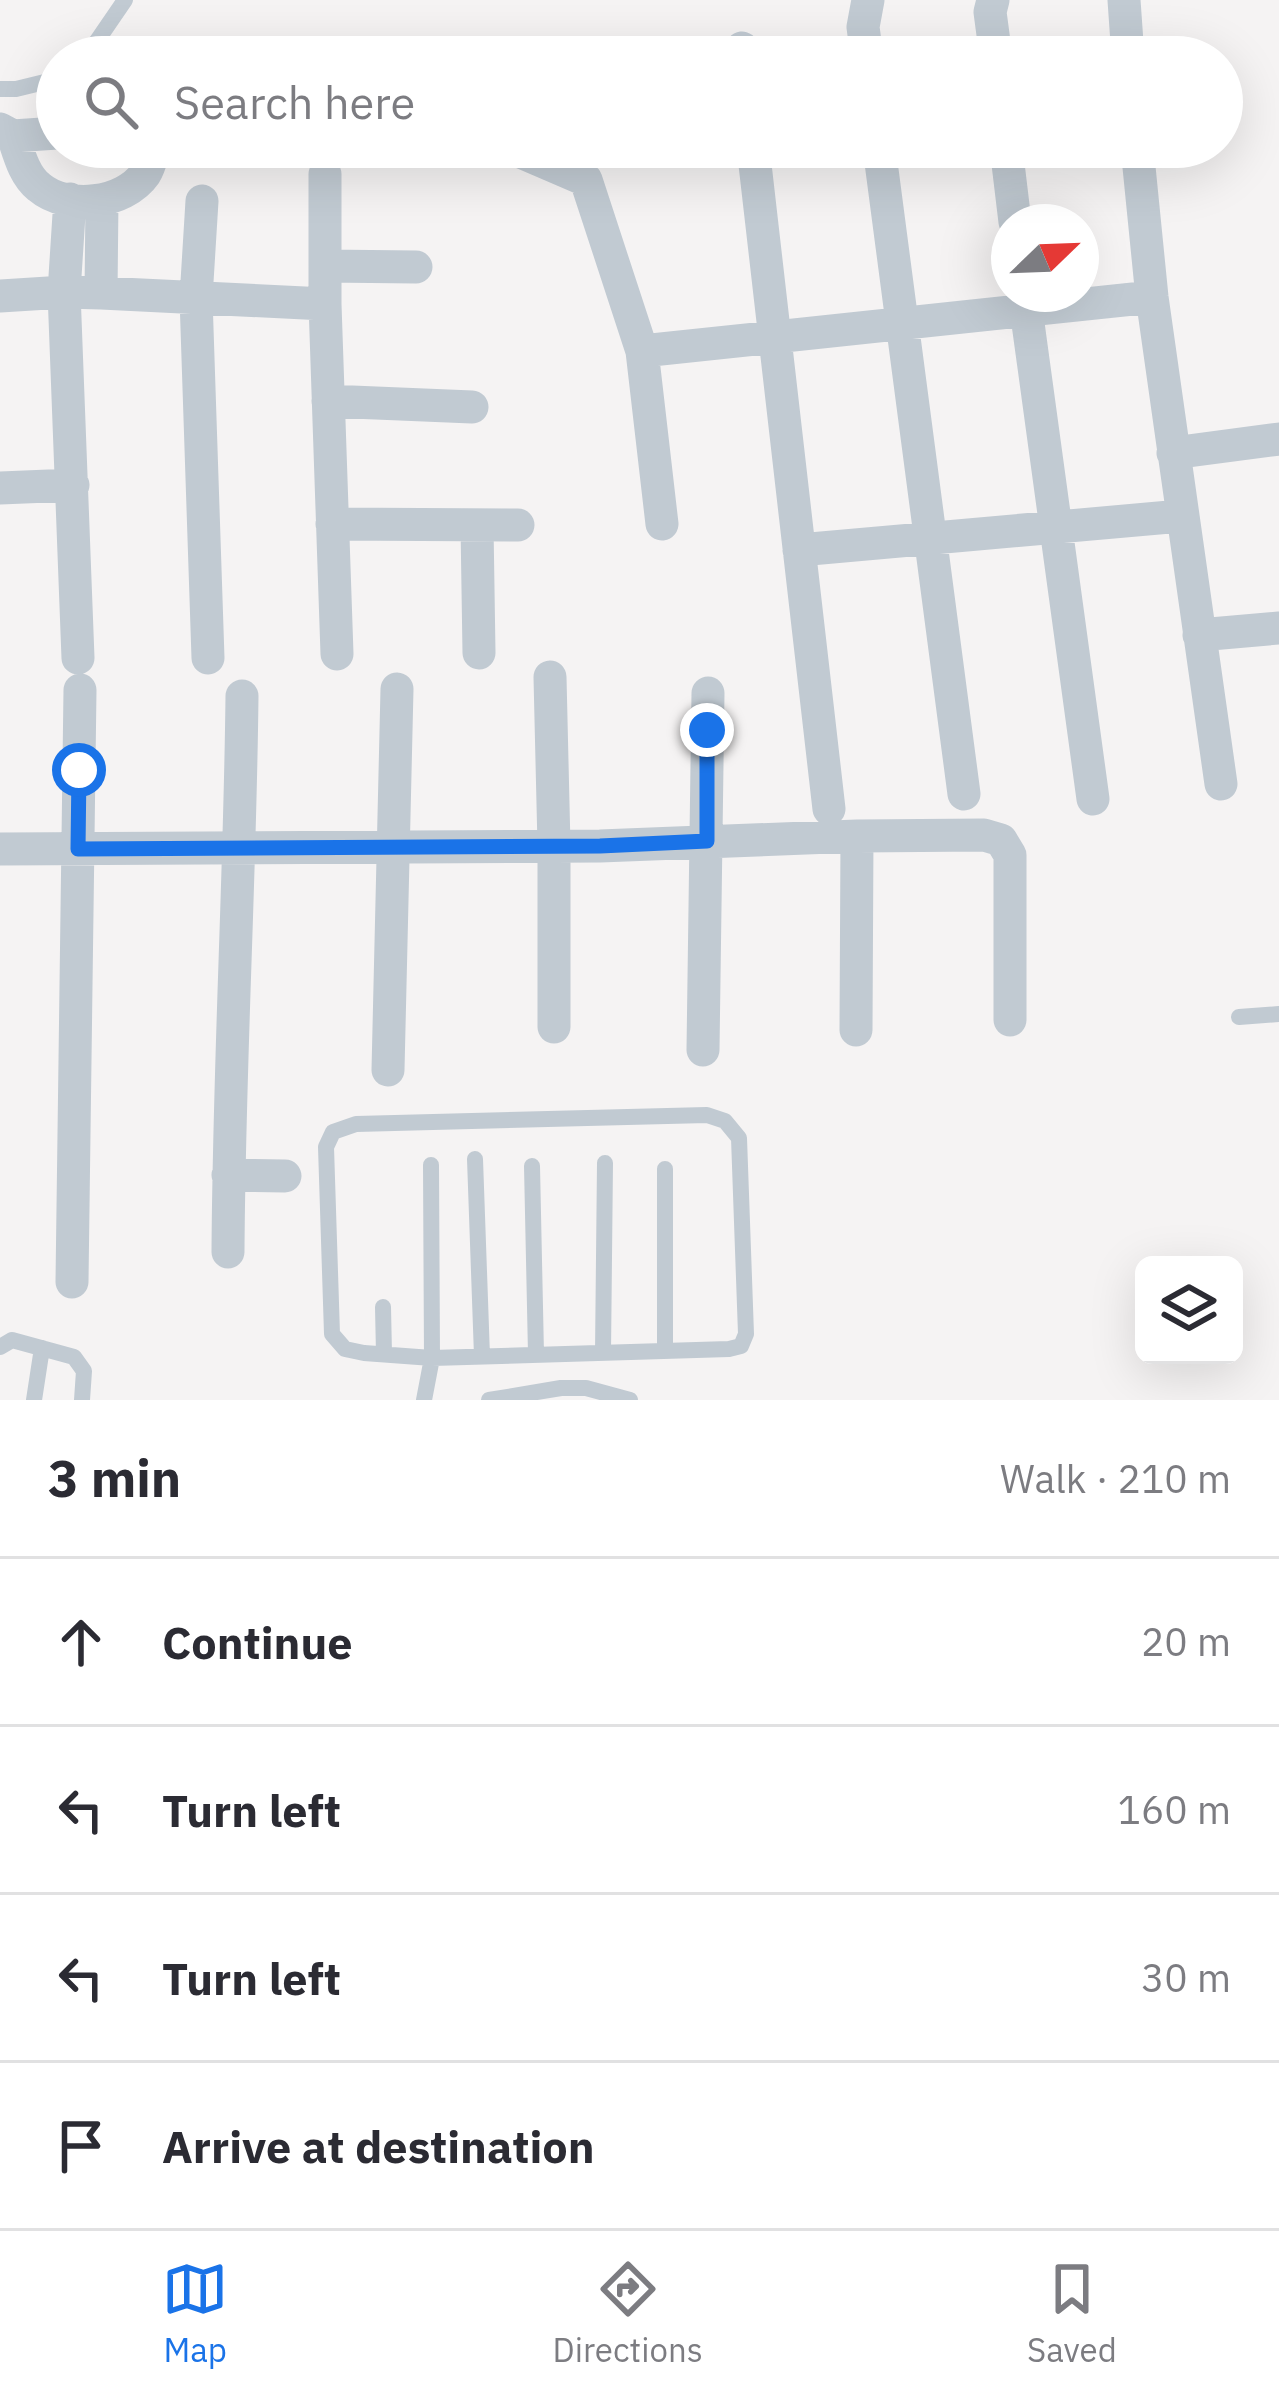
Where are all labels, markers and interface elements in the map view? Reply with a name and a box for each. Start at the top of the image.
search box [36,36,1243,168]
icon: search [78,69,144,135]
text: Search here [174,73,415,131]
north arrow [991,204,1099,312]
route end [680,703,734,757]
route start [52,743,106,797]
map controls [1135,1256,1243,1364]
button: layers [1135,1256,1243,1364]
text: 3 min [48,1445,181,1511]
text: Walk · 210 m [1000,1453,1231,1504]
icon: ahead [48,1609,114,1675]
text: Continue [162,1613,353,1671]
text: 20 m [1141,1616,1231,1667]
icon: left [48,1777,114,1843]
text: Turn left [162,1781,341,1839]
text: 160 m [1118,1784,1231,1835]
icon: left [48,1945,114,2011]
text: Turn left [162,1949,341,2007]
text: 30 m [1141,1952,1231,2003]
icon: arrive [48,2113,114,2179]
text: Arrive at destination [162,2117,595,2175]
tab: Map [162,2256,228,2371]
tab: Directions [553,2256,703,2371]
tab: Saved [1027,2256,1117,2371]

